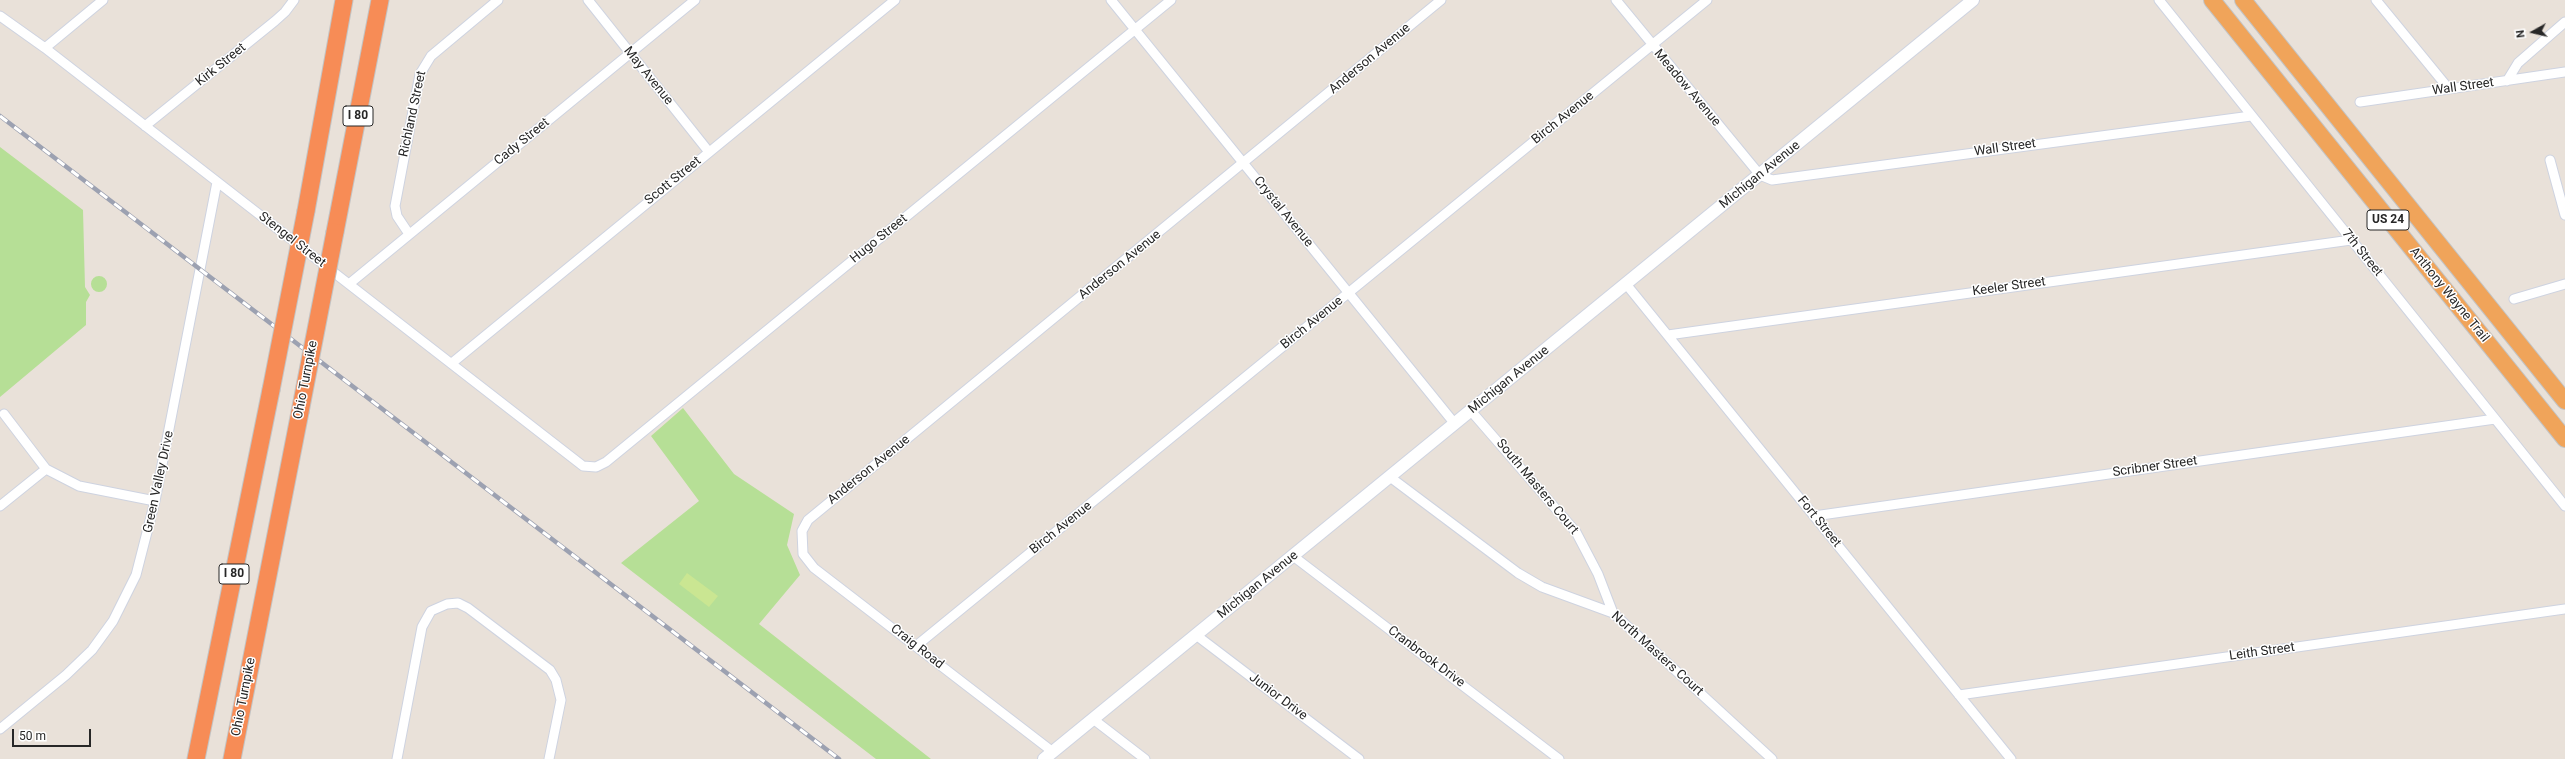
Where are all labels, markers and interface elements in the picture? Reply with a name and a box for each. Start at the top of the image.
north arrow [2513,12,2553,52]
street label: Anderson Avenue [1326,20,1414,98]
text: N [2514,29,2528,38]
street label: Kirk Street [193,40,249,90]
street label: May Avenue [620,44,676,108]
street label: Meadow Avenue [1650,46,1724,130]
street label: Richland Street [396,70,430,158]
street label: Wall Street [2431,75,2495,99]
street label: Birch Avenue [1529,88,1597,148]
road number: I 80 [343,106,373,126]
street label: Cady Street [491,115,553,169]
street label: Wall Street [1973,136,2037,160]
street label: Michigan Avenue [1717,138,1803,212]
street label: Scott Street [642,154,704,208]
street label: Crystal Avenue [1250,174,1316,250]
street label: Stengel Street [255,209,329,271]
road number: US 24 [2367,210,2409,230]
street label: Hugo Street [847,211,911,267]
street label: 7th Street [2338,226,2386,280]
street label: Anderson Avenue [1076,227,1164,303]
street label: Anthony Wayne Trail [2406,244,2492,346]
street label: Keeler Street [1971,274,2047,300]
street label: Birch Avenue [1278,293,1346,353]
street label: Ohio Turnpike [291,339,321,421]
street label: Michigan Avenue [1466,343,1552,417]
street label: Green Valley Drive [141,429,177,535]
street label: Anderson Avenue [825,432,913,508]
street label: South Masters Court [1493,436,1581,538]
street label: Scribner Street [2112,453,2198,481]
street label: Fort Street [1794,493,1844,551]
street label: Birch Avenue [1027,498,1095,558]
street label: Michigan Avenue [1215,548,1301,622]
road number: I 80 [219,564,249,584]
street label: North Masters Court [1608,608,1706,700]
street label: Craig Road [887,621,947,673]
street label: Cranbrook Drive [1384,623,1468,691]
street label: Leith Street [2228,640,2296,664]
street label: Ohio Turnpike [229,656,259,738]
street label: Junior Drive [1246,670,1310,724]
scale bar [14,721,93,747]
text: 50 m [19,729,46,743]

